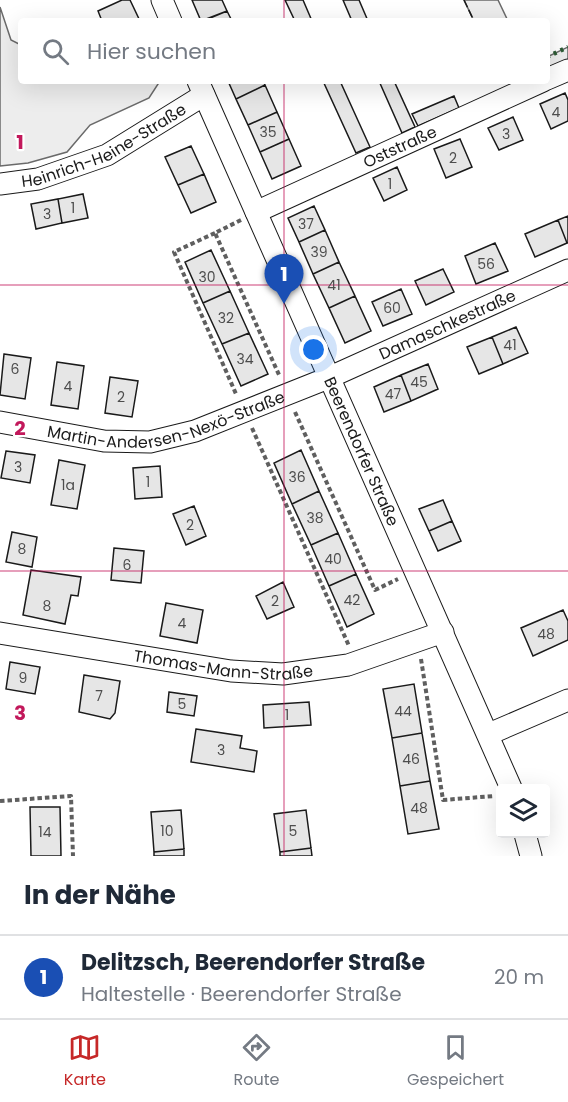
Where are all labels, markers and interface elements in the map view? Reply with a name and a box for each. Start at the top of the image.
search box [18,18,550,84]
icon: search [39,35,72,68]
text: Hier suchen [87,36,216,67]
street label: Heinrich-Heine-Straße [20,98,191,193]
house number: 4 [552,102,561,122]
street label: Oststraße [359,120,441,174]
house number: 35 [259,122,277,142]
house number: 3 [502,124,510,144]
text: 1 [16,128,24,156]
house number: 2 [449,148,457,168]
house number: 1 [388,174,392,194]
house number: 1 [71,198,75,218]
house number: 3 [43,204,51,224]
house number: 37 [298,214,314,234]
house number: 39 [310,242,328,262]
pin: 1 [264,254,304,304]
house number: 56 [477,254,495,274]
house number: 30 [198,267,216,287]
house number: 41 [327,275,341,295]
street label: Damaschkestraße [375,284,520,366]
house number: 60 [383,298,401,318]
house number: 32 [218,308,234,328]
your location [299,335,328,364]
house number: 41 [503,335,517,355]
house number: 34 [236,349,254,369]
house number: 6 [11,359,20,379]
house number: 45 [410,372,428,392]
street label: Beerendorfer Straße [318,373,405,530]
house number: 4 [64,376,73,396]
house number: 47 [385,384,402,404]
street label: Martin-Andersen-Nexö-Straße [45,385,288,454]
house number: 2 [117,387,125,407]
text: 2 [14,414,26,442]
house number: 3 [14,457,22,477]
house number: 36 [288,467,306,487]
house number: 1 [146,472,150,492]
house number: 1a [61,475,75,495]
house number: 38 [306,508,324,528]
house number: 2 [186,515,194,535]
house number: 8 [18,539,27,559]
house number: 40 [324,549,342,569]
house number: 6 [123,555,132,575]
house number: 42 [344,590,360,610]
house number: 2 [271,591,279,611]
house number: 8 [43,596,52,616]
house number: 4 [178,613,187,633]
house number: 48 [537,624,555,644]
street label: Thomas-Mann-Straße [132,644,314,686]
house number: 9 [19,668,27,688]
house number: 7 [95,686,103,706]
house number: 5 [178,694,186,714]
text: 3 [14,699,26,727]
house number: 44 [394,701,412,721]
house number: 1 [285,705,289,725]
house number: 3 [217,740,225,760]
house number: 46 [402,749,420,769]
map controls [496,784,550,838]
button: layers [496,784,550,838]
house number: 48 [410,798,428,818]
house number: 10 [160,821,174,841]
house number: 5 [289,821,297,841]
house number: 14 [38,822,52,842]
text: In der Nähe [24,877,176,913]
text: Delitzsch, Beerendorfer Straße [81,947,425,978]
text: 1 [40,963,47,991]
text: 20 m [494,963,544,991]
text: Haltestelle · Beerendorfer Straße [81,980,402,1008]
tab: Karte [64,1031,106,1092]
tab: Route [234,1031,279,1092]
tab: Gespeichert [407,1031,504,1092]

